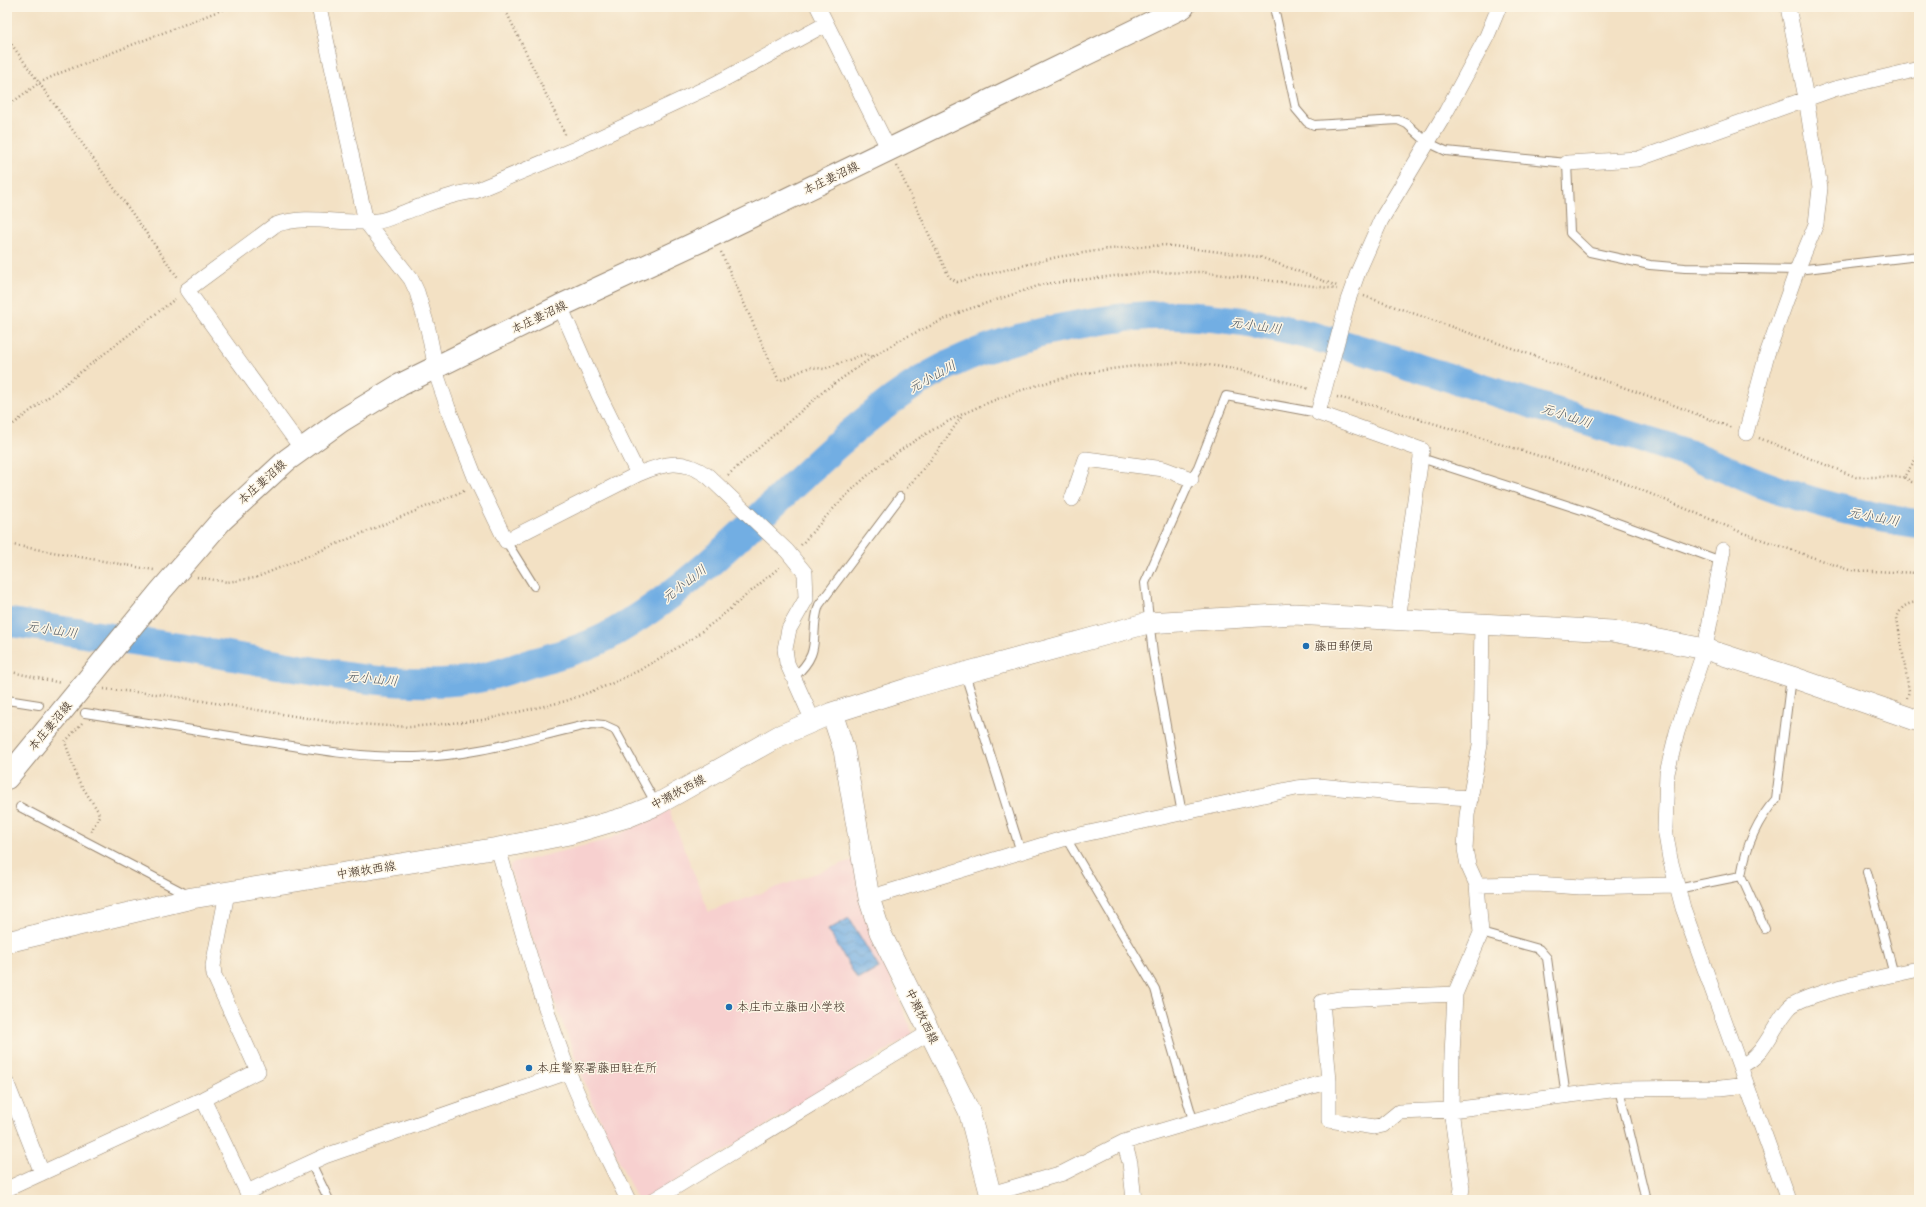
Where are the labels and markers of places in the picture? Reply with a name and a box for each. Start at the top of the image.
place label: 藤田郵便局 [1314,638,1374,654]
marker: 藤田郵便局 [1301,641,1311,651]
place label: 本庄市立藤田小学校 [737,999,845,1015]
marker: 本庄市立藤田小学校 [724,1002,734,1012]
place label: 本庄警察署藤田駐在所 [537,1060,657,1076]
marker: 本庄警察署藤田駐在所 [524,1063,534,1073]

